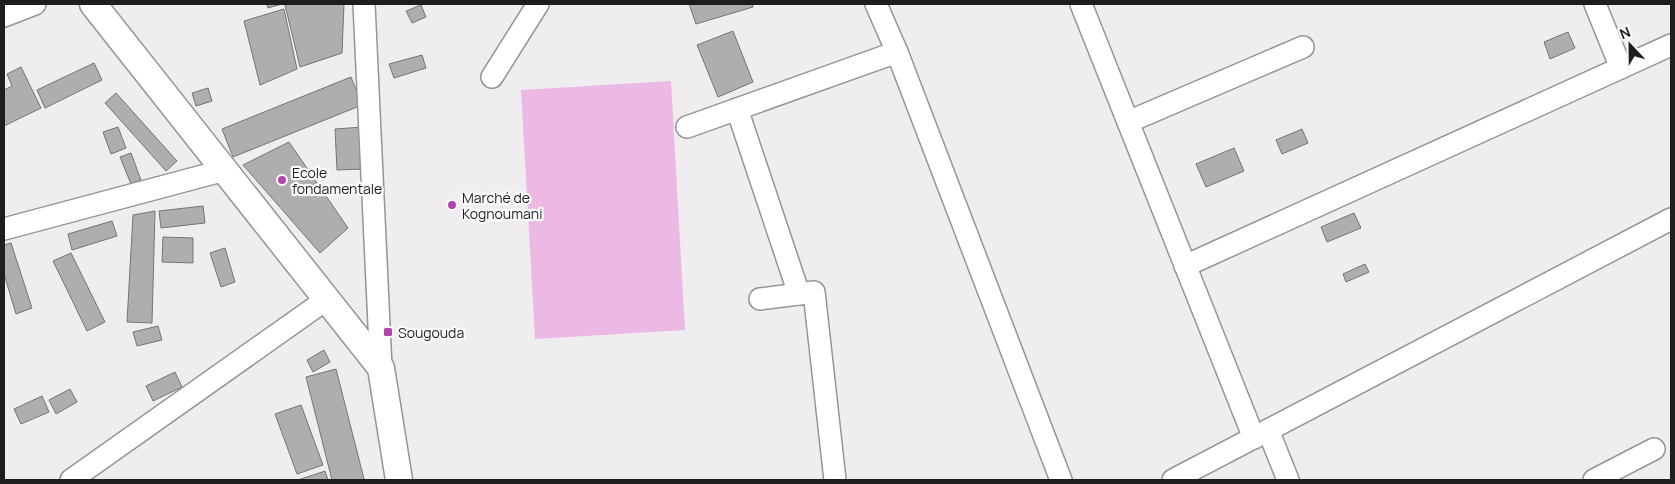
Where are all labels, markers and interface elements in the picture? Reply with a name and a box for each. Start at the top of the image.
north arrow [1605,20,1655,70]
text: N [1617,22,1633,43]
place label: Ecole fondamentale [292,163,382,198]
marker: Ecole fondamentale [276,174,288,186]
place label: Marché de Kognoumani [462,188,542,223]
marker: Marché de Kognoumani [446,199,458,211]
place label: Sougouda [398,323,464,342]
marker: Sougouda [382,326,394,338]

